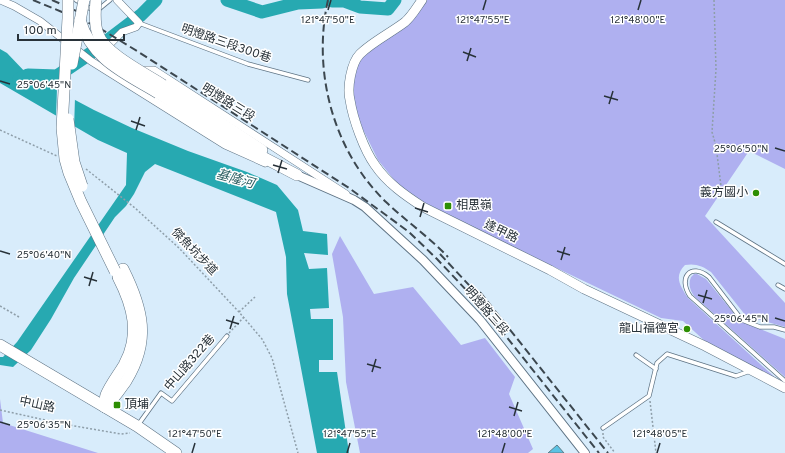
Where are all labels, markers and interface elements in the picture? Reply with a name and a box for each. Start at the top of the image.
text: 121°47'50"E [301,14,355,27]
text: 121°47'55"E [456,14,510,27]
text: 121°48'00"E [611,14,665,27]
scale bar [18,16,124,42]
street label: 明燈路三段300巷 [179,21,273,67]
text: 100 m [24,23,57,39]
text: 25°06'45"N [17,79,71,92]
street label: 明燈路三段 [198,80,258,126]
text: 25°06'50"N [714,143,768,156]
water label: 基隆河 [214,167,259,194]
place label: 義方國小 [700,185,748,201]
marker: 義方國小 [751,188,761,198]
place label: 相思嶺 [456,198,492,214]
marker: 相思嶺 [443,201,453,211]
street label: 逢甲路 [481,217,521,247]
street label: 傑魚坑步道 [167,225,221,279]
text: 25°06'40"N [17,249,71,262]
street label: 明燈路三段 [460,283,512,339]
text: 25°06'45"N [714,313,768,326]
place label: 龍山福德宮 [619,321,679,337]
marker: 龍山福德宮 [682,324,692,334]
street label: 中山路322巷 [161,331,219,395]
street label: 中山路 [18,393,56,417]
place label: 頂埔 [125,397,149,413]
marker: 頂埔 [112,400,122,410]
text: 25°06'35"N [17,419,71,432]
text: 121°47'50"E [168,428,222,441]
text: 121°47'55"E [323,428,377,441]
text: 121°48'00"E [478,428,532,441]
text: 121°48'05"E [633,428,687,441]

